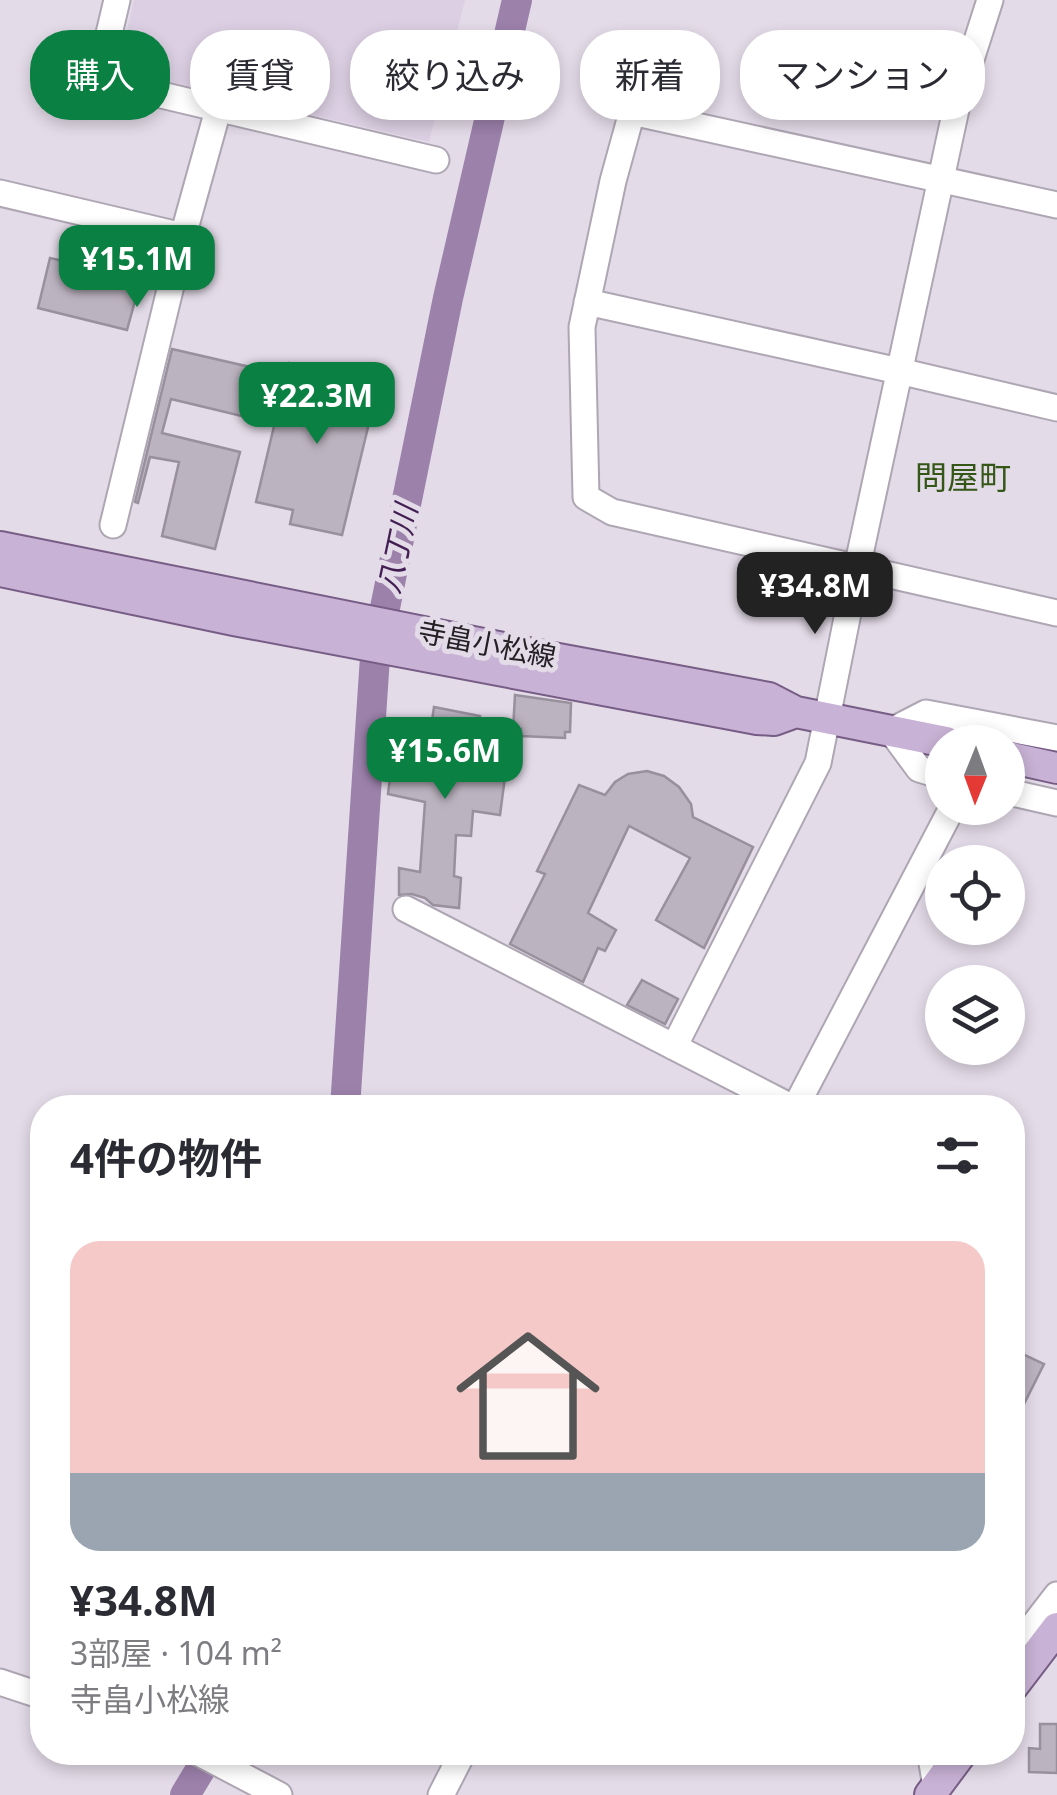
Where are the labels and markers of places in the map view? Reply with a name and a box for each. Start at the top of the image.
pin: ¥15.1M [56,225,218,310]
pin: ¥22.3M [236,362,398,447]
pin: ¥34.8M [734,552,896,637]
pin: ¥15.6M [364,717,526,802]

